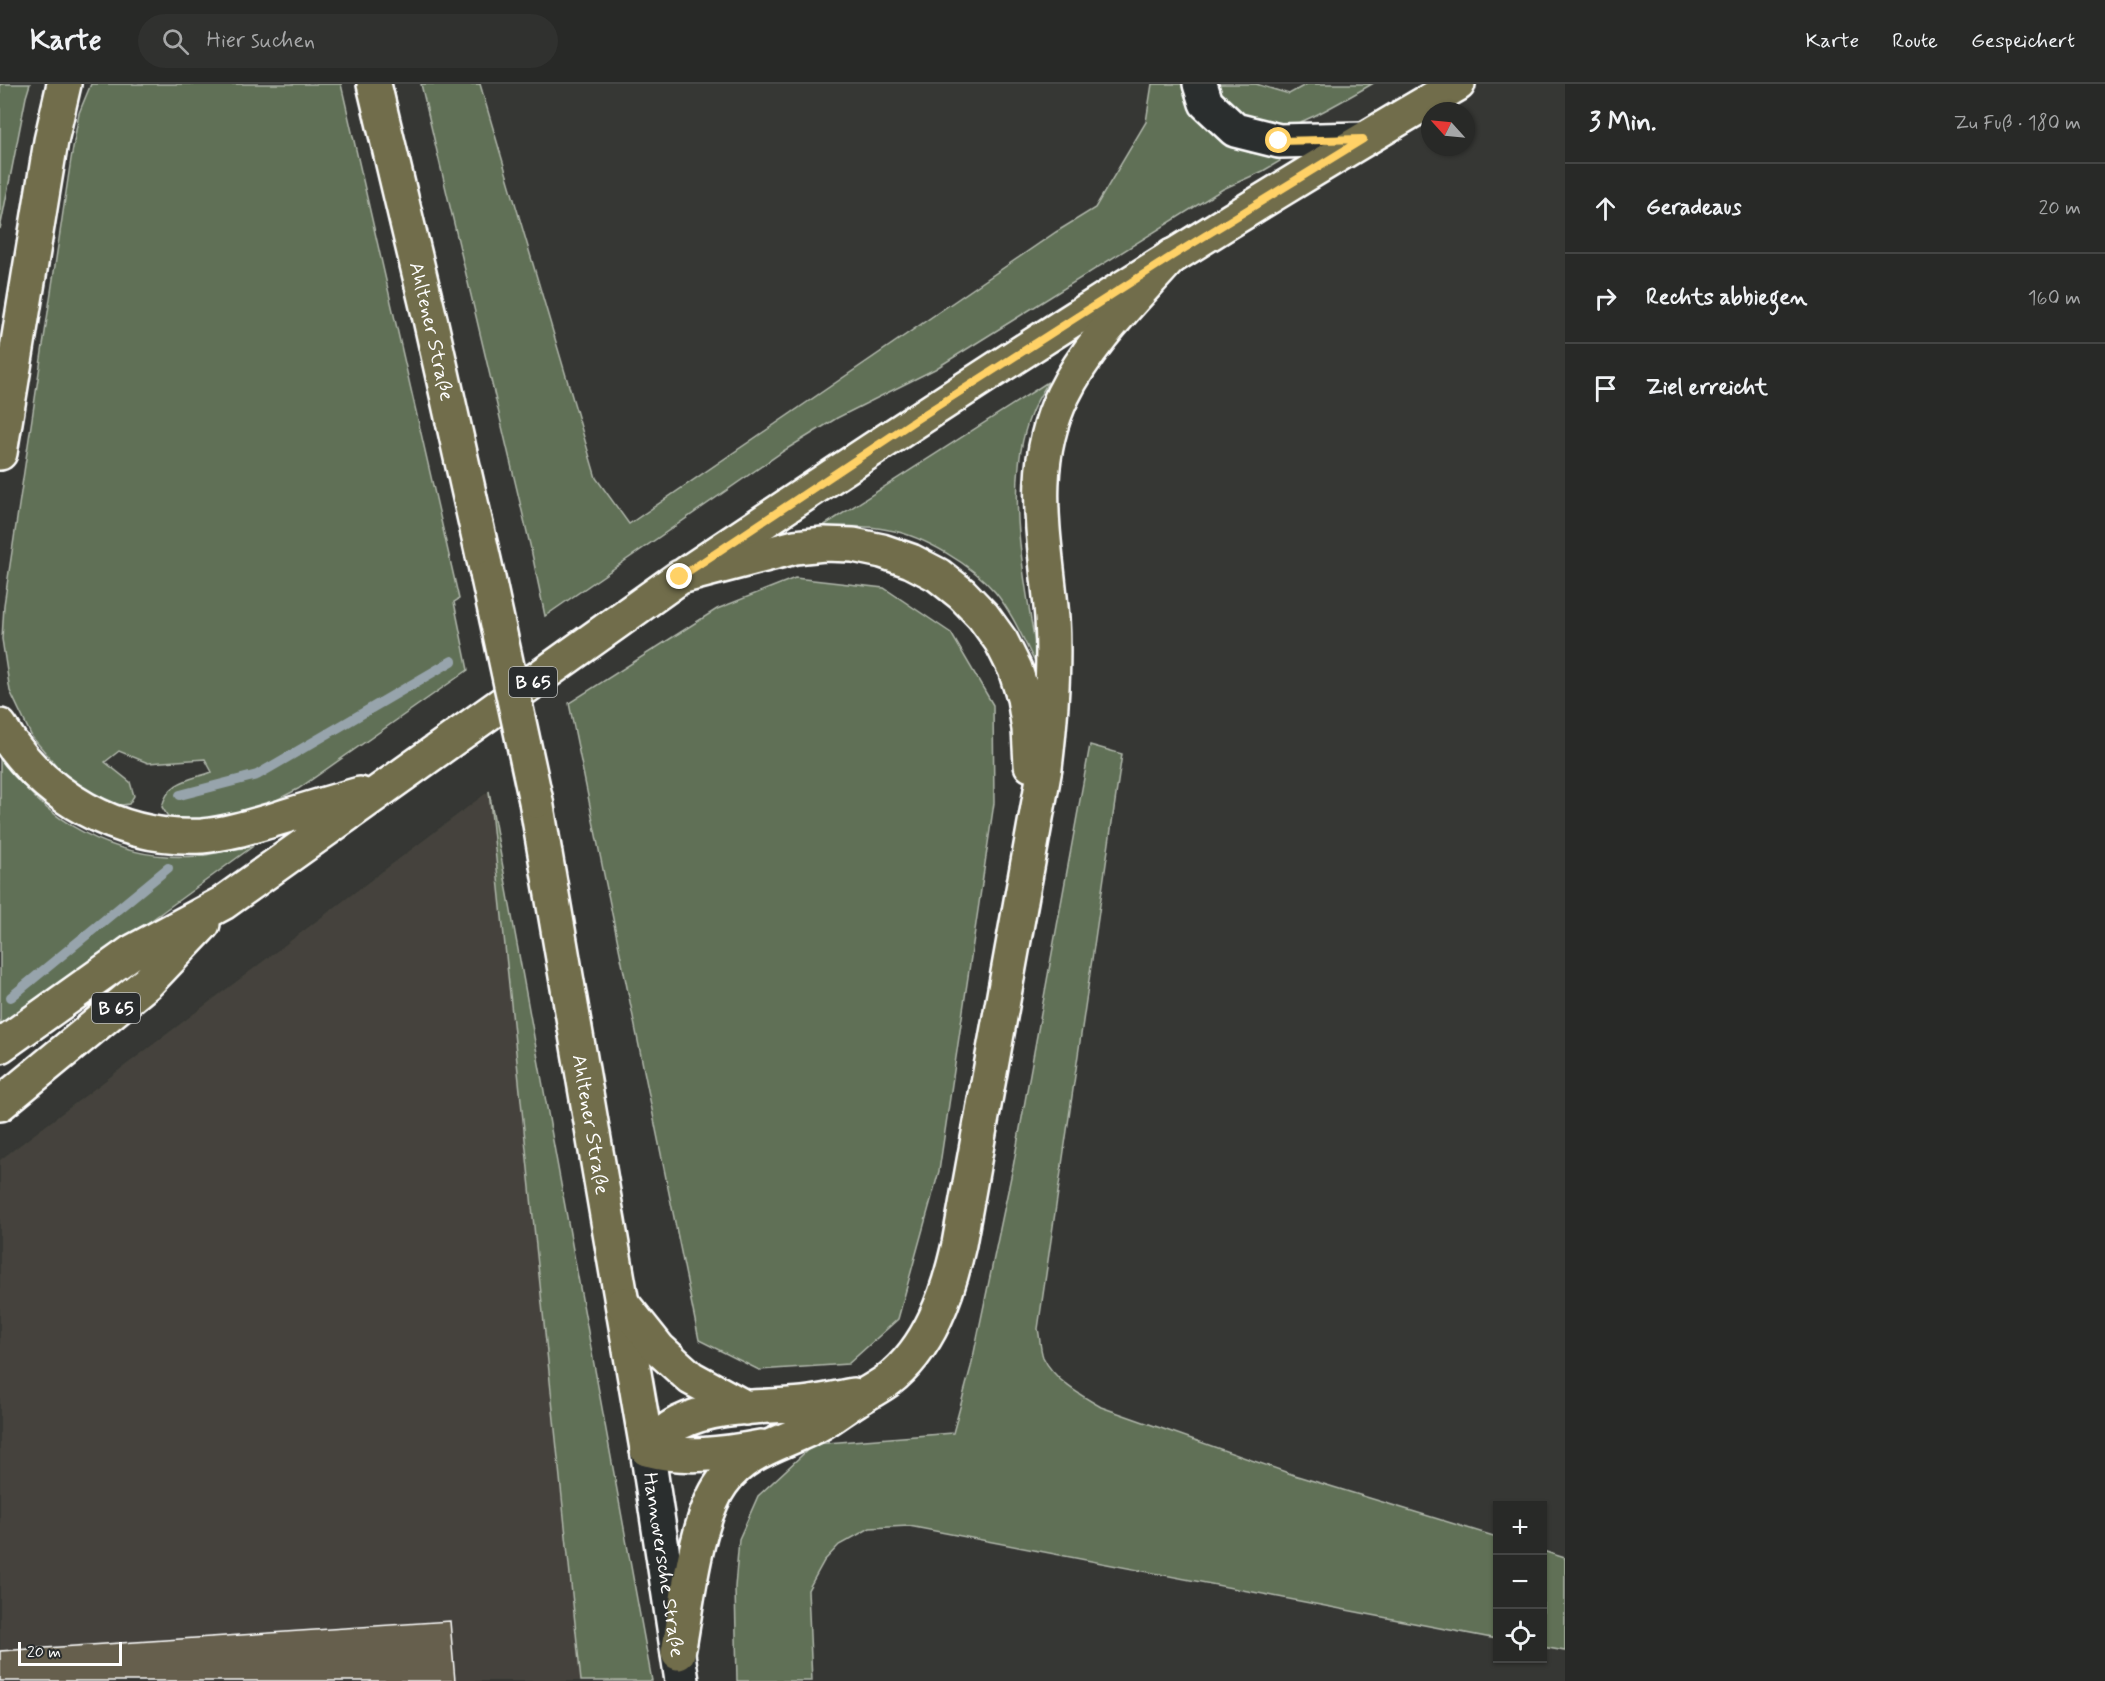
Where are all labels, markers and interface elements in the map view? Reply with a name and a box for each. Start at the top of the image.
search box [138,14,558,68]
text: Karte [30,23,102,60]
icon: search [159,25,192,58]
text: Hier suchen [207,27,315,55]
text: Karte [1806,27,1859,55]
text: Route [1892,27,1938,55]
text: Gespeichert [1971,27,2075,55]
north arrow [1421,102,1475,156]
text: 3 Min. [1589,106,1657,140]
text: Zu Fuß · 180 m [1954,110,2081,137]
route start [1265,127,1291,153]
icon: ahead [1589,192,1622,225]
text: Geradeaus [1646,194,1741,222]
text: 20 m [2038,195,2081,222]
street label: Ahltener Straße [402,259,460,404]
icon: right [1589,282,1622,315]
text: Rechts abbiegen [1646,284,1807,312]
text: 160 m [2028,285,2081,312]
icon: arrive [1589,372,1622,405]
text: Ziel erreicht [1646,374,1768,402]
route end [666,563,692,589]
road number: B 65 [509,667,557,697]
road number: B 65 [92,993,140,1023]
street label: Ahltener Straße [565,1052,615,1197]
street label: Hannoversche Straße [636,1471,690,1659]
map controls [1493,1501,1547,1663]
button: + [1493,1501,1547,1555]
button: − [1493,1555,1547,1609]
button: locate [1493,1609,1547,1663]
scale bar [18,1639,122,1666]
text: 20 m [27,1642,61,1663]

